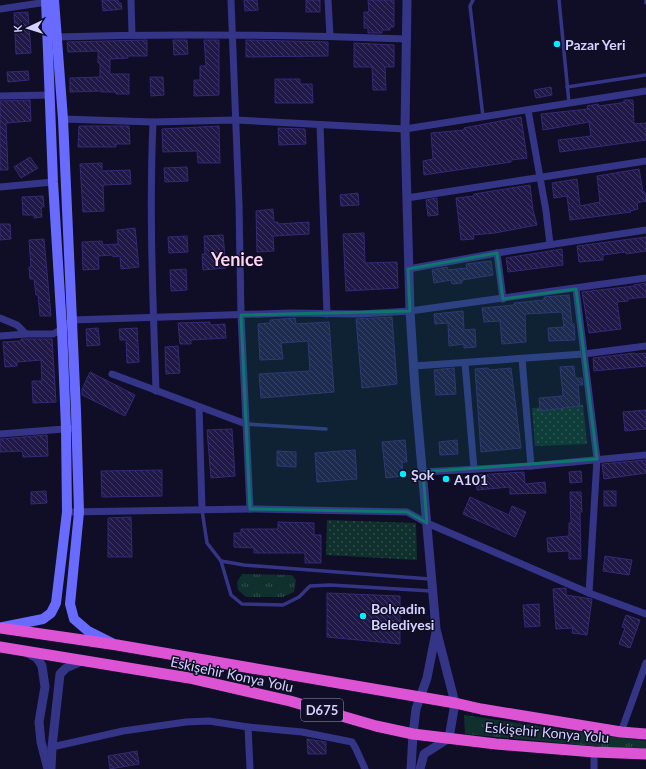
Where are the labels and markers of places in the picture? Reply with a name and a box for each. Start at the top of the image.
place label: Pazar Yeri [565,36,626,53]
marker: Pazar Yeri [552,39,562,49]
place label: Şok [411,466,435,483]
marker: Şok [398,469,408,479]
place label: A101 [453,471,488,488]
marker: A101 [441,474,451,484]
place label: Bolvadin Belediyesi [371,600,434,633]
marker: Bolvadin Belediyesi [358,611,368,621]

